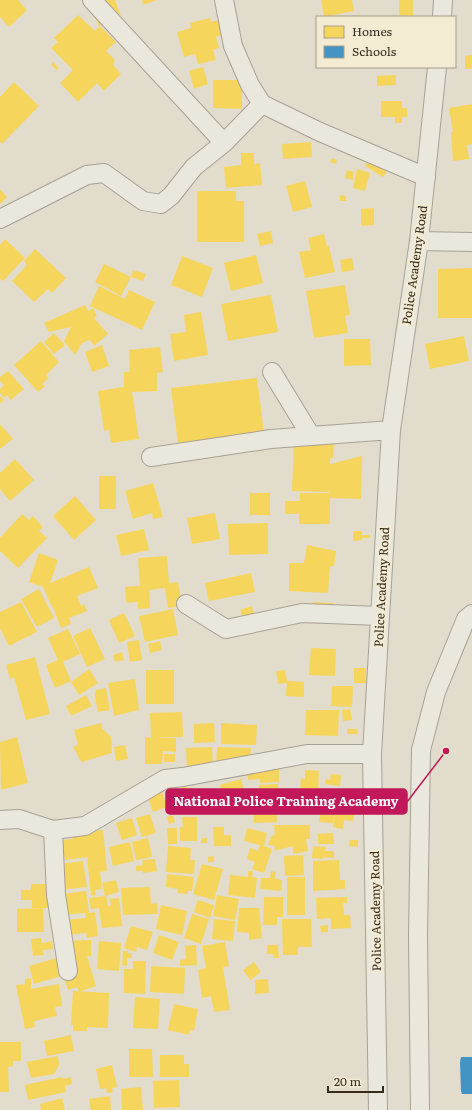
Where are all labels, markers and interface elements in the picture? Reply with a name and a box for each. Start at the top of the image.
legend [316,16,456,68]
text: Homes [352,22,392,40]
text: Schools [352,42,397,60]
street label: Police Academy Road [397,203,431,326]
street label: Police Academy Road [369,526,393,648]
callout: National Police Training Academy [166,789,407,814]
text: National Police Training Academy [174,791,399,810]
street label: Police Academy Road [365,850,385,971]
scale bar [328,1068,383,1094]
text: 20 m [334,1072,361,1090]

